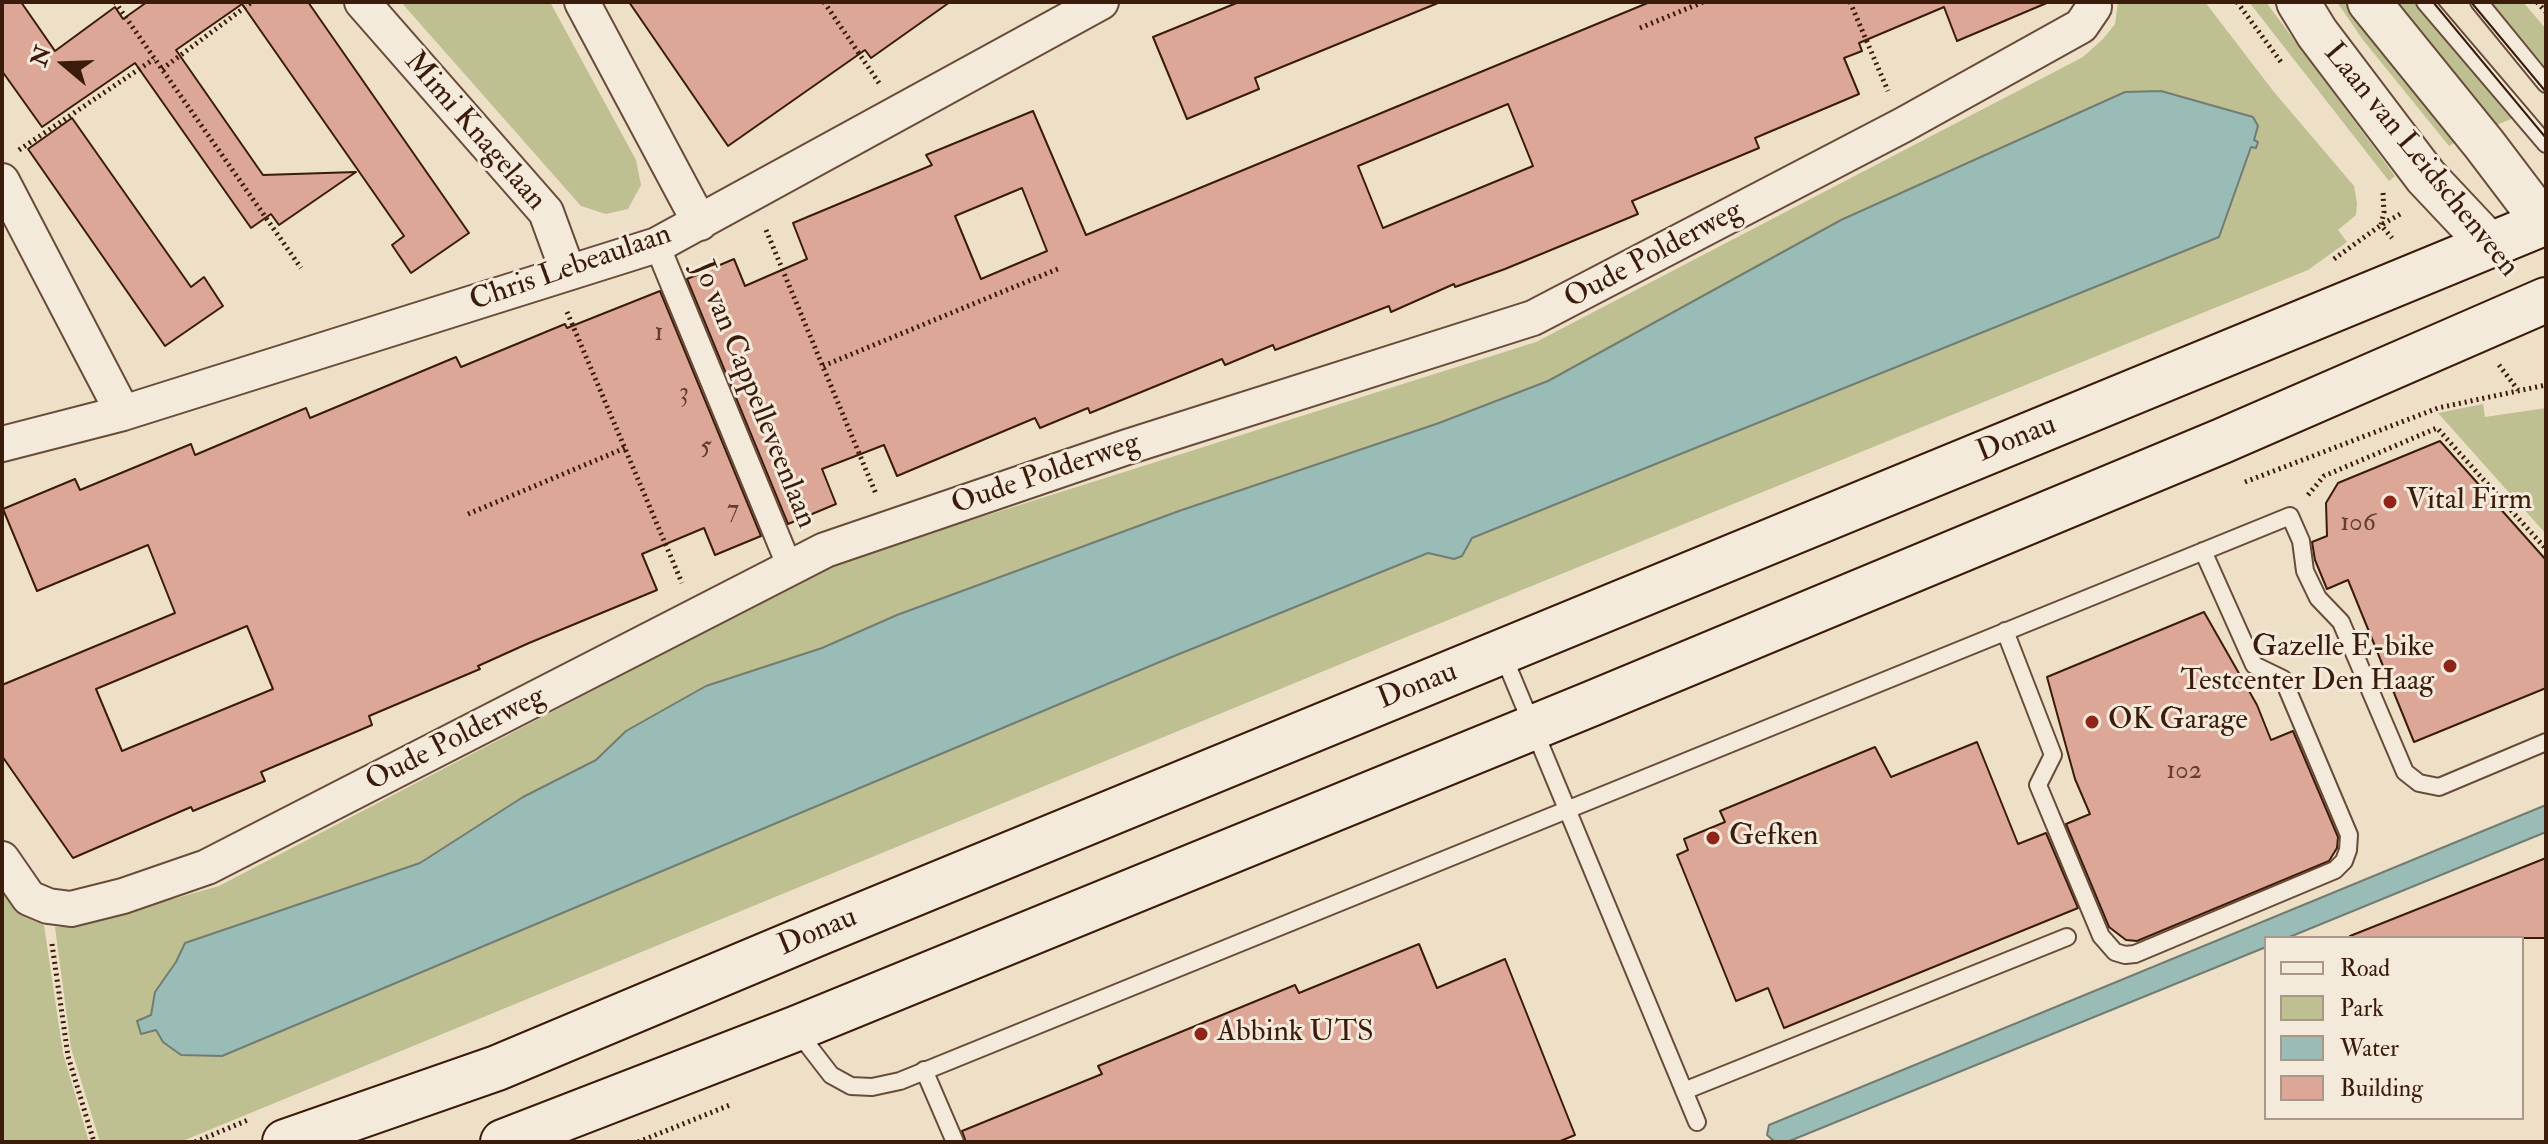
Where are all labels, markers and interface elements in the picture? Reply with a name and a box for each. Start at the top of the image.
north arrow [24,24,104,104]
street label: Laan van Leidschenveen [2314,37,2526,285]
text: N [25,42,58,70]
street label: Mimi Knagelaan [395,45,553,219]
street label: Oude Polderweg [1559,194,1749,318]
street label: Chris Lebeaulaan [466,218,676,320]
street label: Jo van Cappelleveenlaan [683,256,823,534]
house number: 1 [654,318,664,350]
house number: 3 [679,378,689,410]
street label: Donau [1972,408,2062,472]
street label: Oude Polderweg [947,426,1145,524]
house number: 5 [700,432,712,464]
place label: Vital Firm [2406,484,2532,520]
marker: Vital Firm [2381,493,2399,511]
house number: 7 [727,495,739,527]
house number: 106 [2340,508,2376,540]
place label: Gazelle E-bike Testcenter Den Haag [2181,631,2434,702]
street label: Donau [1373,655,1463,719]
marker: Gazelle E-bike Testcenter Den Haag [2441,657,2459,675]
street label: Oude Polderweg [360,679,552,801]
place label: OK Garage [2108,704,2248,740]
marker: OK Garage [2083,713,2101,731]
house number: 102 [2166,756,2202,788]
place label: Gefken [1729,820,1818,856]
marker: Gefken [1704,829,1722,847]
street label: Donau [773,900,863,966]
legend [2264,936,2524,1120]
text: Road [2340,953,2390,984]
text: Park [2340,993,2384,1024]
place label: Abbink UTS [1217,1016,1374,1052]
marker: Abbink UTS [1192,1025,1210,1043]
text: Water [2340,1033,2399,1064]
text: Building [2340,1073,2423,1104]

